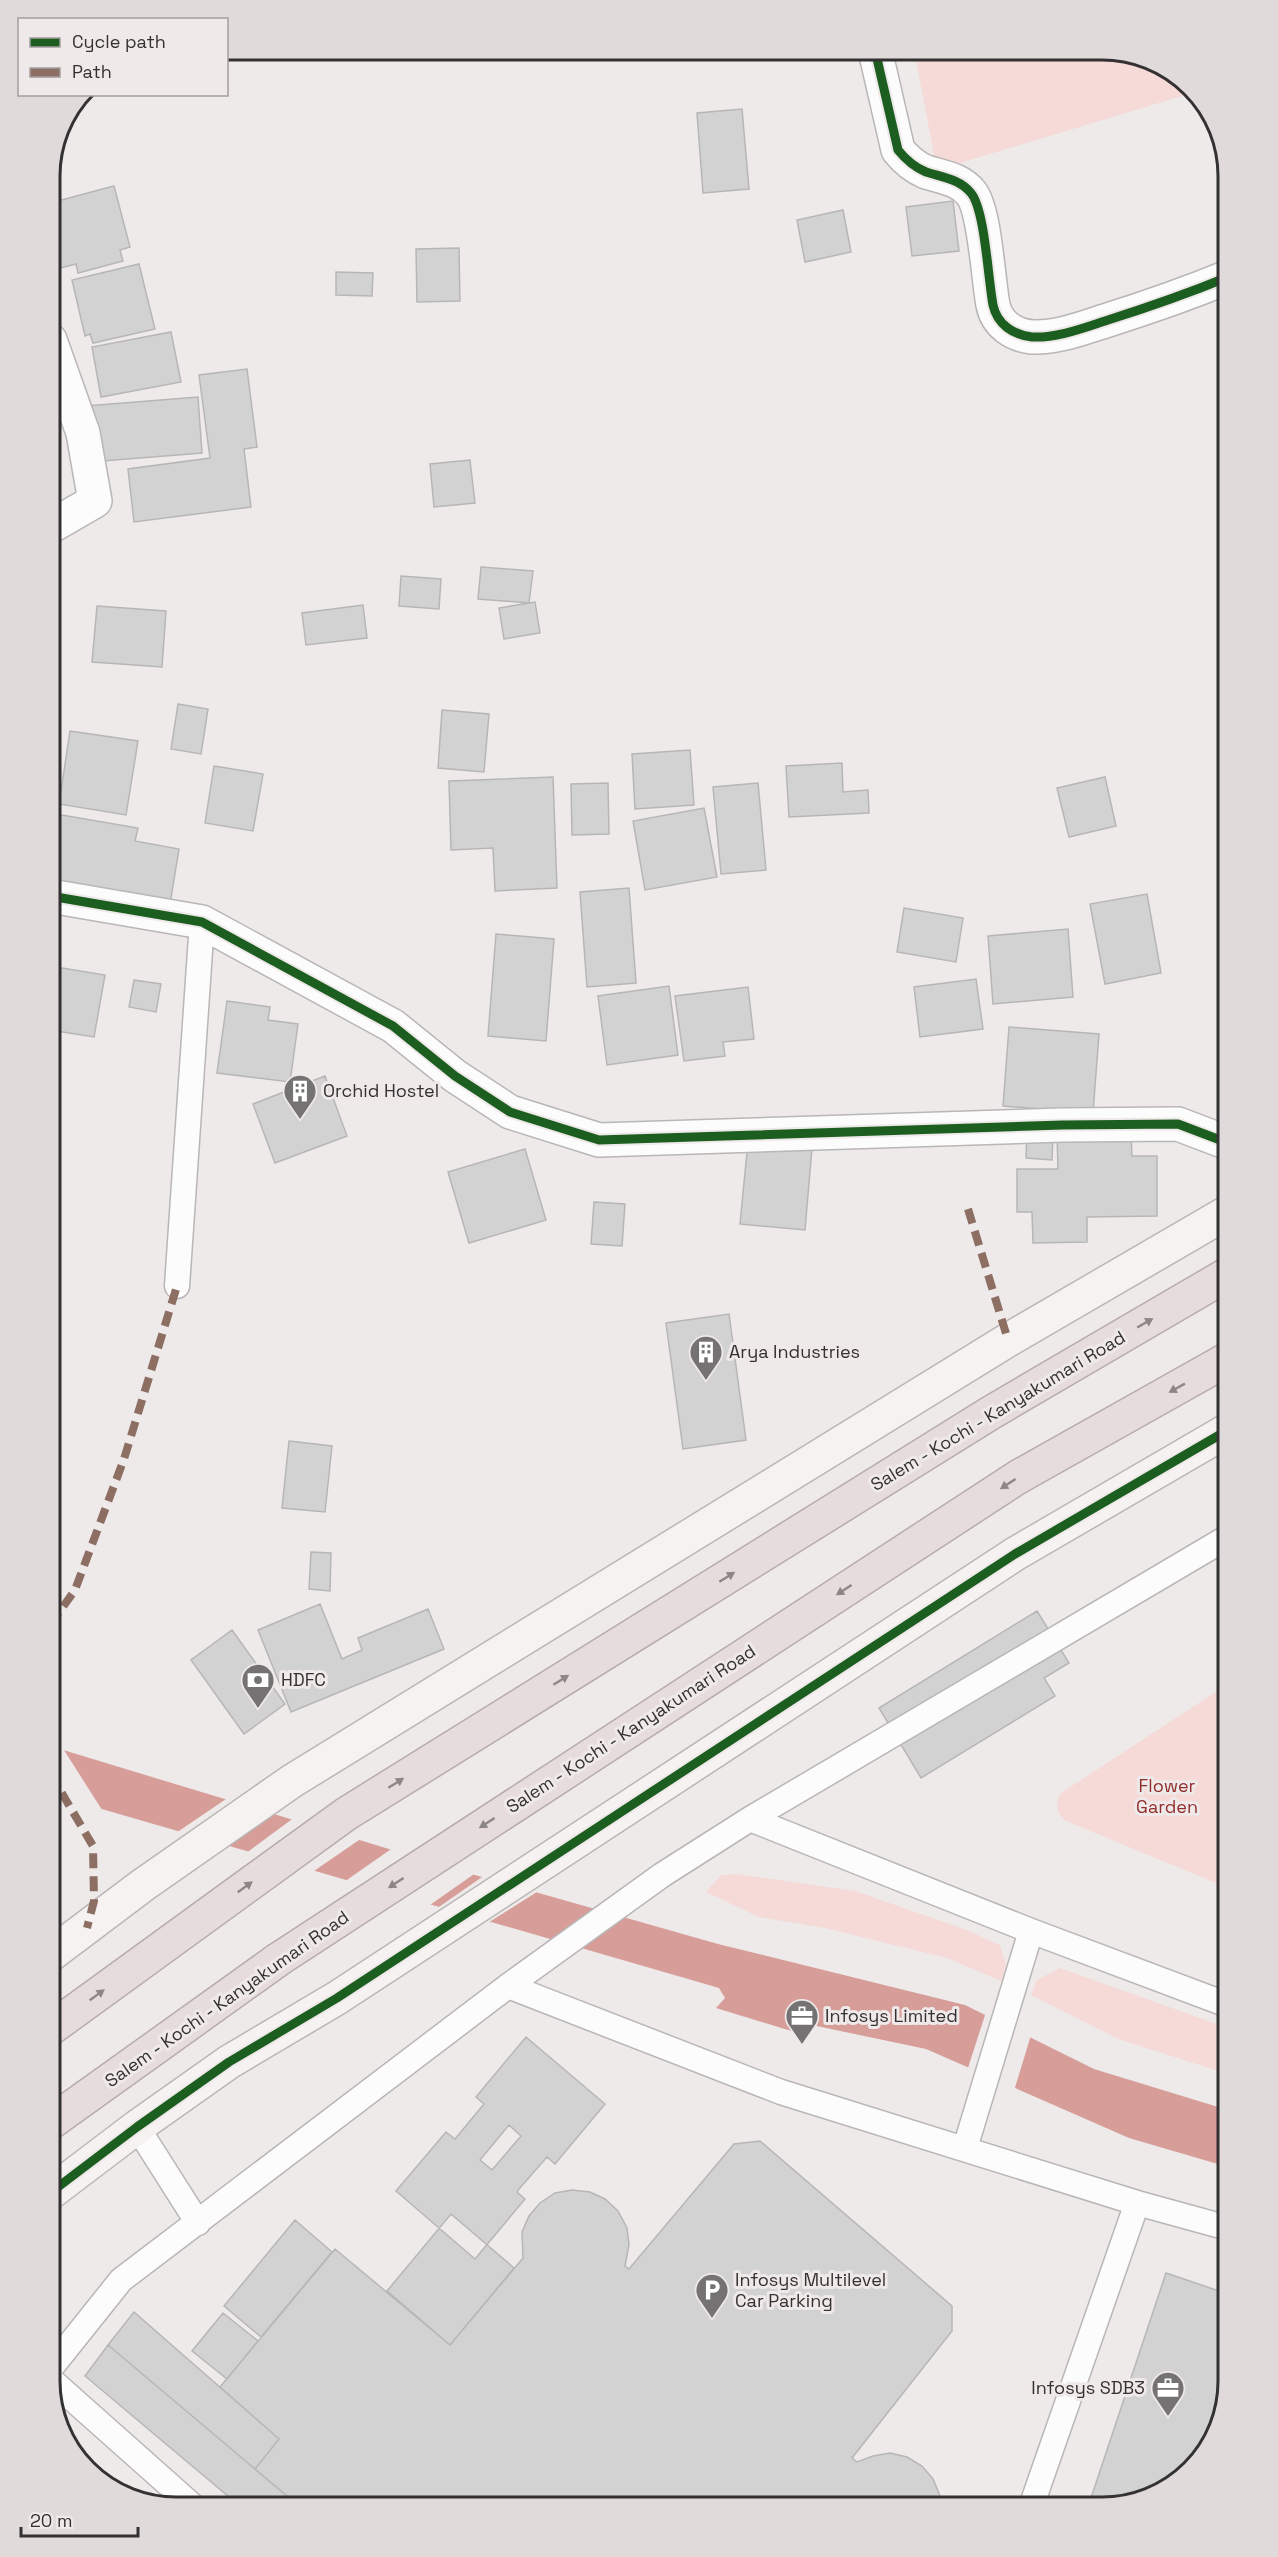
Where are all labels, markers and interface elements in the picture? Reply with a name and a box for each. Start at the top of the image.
legend [18,18,228,96]
text: Cycle path [72,30,166,53]
text: Path [72,60,112,83]
building icon: Orchid Hostel [282,1073,318,1120]
place label: Orchid Hostel [323,1079,439,1102]
one-way arrow [1137,1317,1153,1328]
street label: Salem - Kochi - Kanyakumari Road [866,1325,1129,1496]
building icon: Arya Industries [688,1334,724,1381]
place label: Arya Industries [729,1340,860,1363]
one-way arrow [1169,1383,1186,1393]
one-way arrow [1000,1478,1016,1490]
one-way arrow [719,1571,735,1582]
one-way arrow [836,1585,852,1596]
street label: Salem - Kochi - Kanyakumari Road [502,1639,760,1818]
bank icon: HDFC [240,1662,276,1709]
place label: HDFC [281,1668,326,1691]
one-way arrow [553,1675,569,1686]
park label: Flower Garden [1136,1774,1198,1818]
one-way arrow [388,1778,404,1789]
one-way arrow [480,1817,496,1829]
one-way arrow [388,1877,404,1888]
one-way arrow [237,1881,253,1893]
street label: Salem - Kochi - Kanyakumari Road [100,1905,353,2092]
one-way arrow [89,1989,104,2001]
office icon: Infosys Limited [784,1998,820,2045]
place label: Infosys Limited [825,2004,958,2027]
place label: Infosys Multilevel Car Parking [735,2268,886,2312]
parking icon: Infosys Multilevel Car Parking [694,2272,730,2319]
office icon: Infosys SDB3 [1150,2370,1186,2417]
place label: Infosys SDB3 [1031,2376,1145,2399]
scale bar [21,2500,138,2538]
text: 20 m [30,2509,73,2532]

